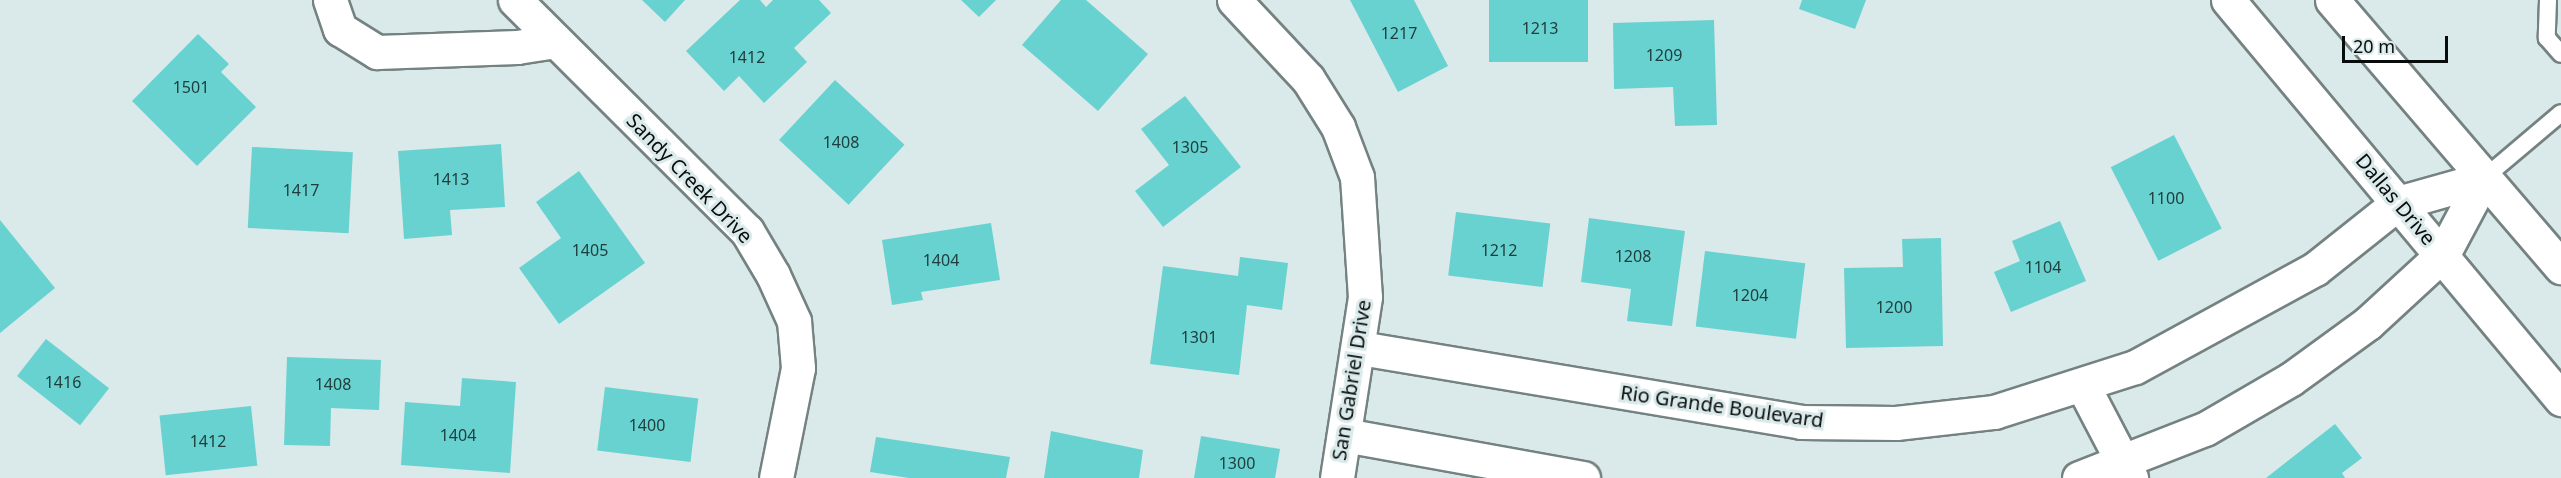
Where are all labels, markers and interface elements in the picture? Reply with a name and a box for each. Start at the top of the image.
house number: 1213 [1522,18,1558,38]
house number: 1217 [1381,23,1417,43]
scale bar [2345,24,2452,62]
text: 20 m [2353,34,2395,58]
house number: 1209 [1646,45,1682,65]
house number: 1412 [729,47,765,67]
house number: 1501 [173,77,209,97]
street label: Sandy Creek Drive [622,108,758,248]
house number: 1408 [823,132,859,152]
house number: 1305 [1172,137,1208,157]
street label: Dallas Drive [2351,149,2441,249]
house number: 1413 [433,169,469,189]
house number: 1417 [283,180,319,200]
house number: 1100 [2148,188,2184,208]
house number: 1405 [572,240,608,260]
house number: 1212 [1481,240,1517,260]
house number: 1208 [1615,246,1651,266]
house number: 1404 [923,250,959,270]
house number: 1104 [2025,257,2061,277]
house number: 1204 [1732,285,1768,305]
house number: 1200 [1876,297,1912,317]
street label: San Gabriel Drive [1326,298,1376,462]
house number: 1301 [1181,327,1217,347]
house number: 1416 [45,372,81,392]
house number: 1408 [315,374,351,394]
street label: Rio Grande Boulevard [1619,380,1825,432]
house number: 1400 [629,415,665,435]
house number: 1404 [440,425,476,445]
house number: 1412 [190,431,226,451]
house number: 1300 [1219,453,1255,473]

